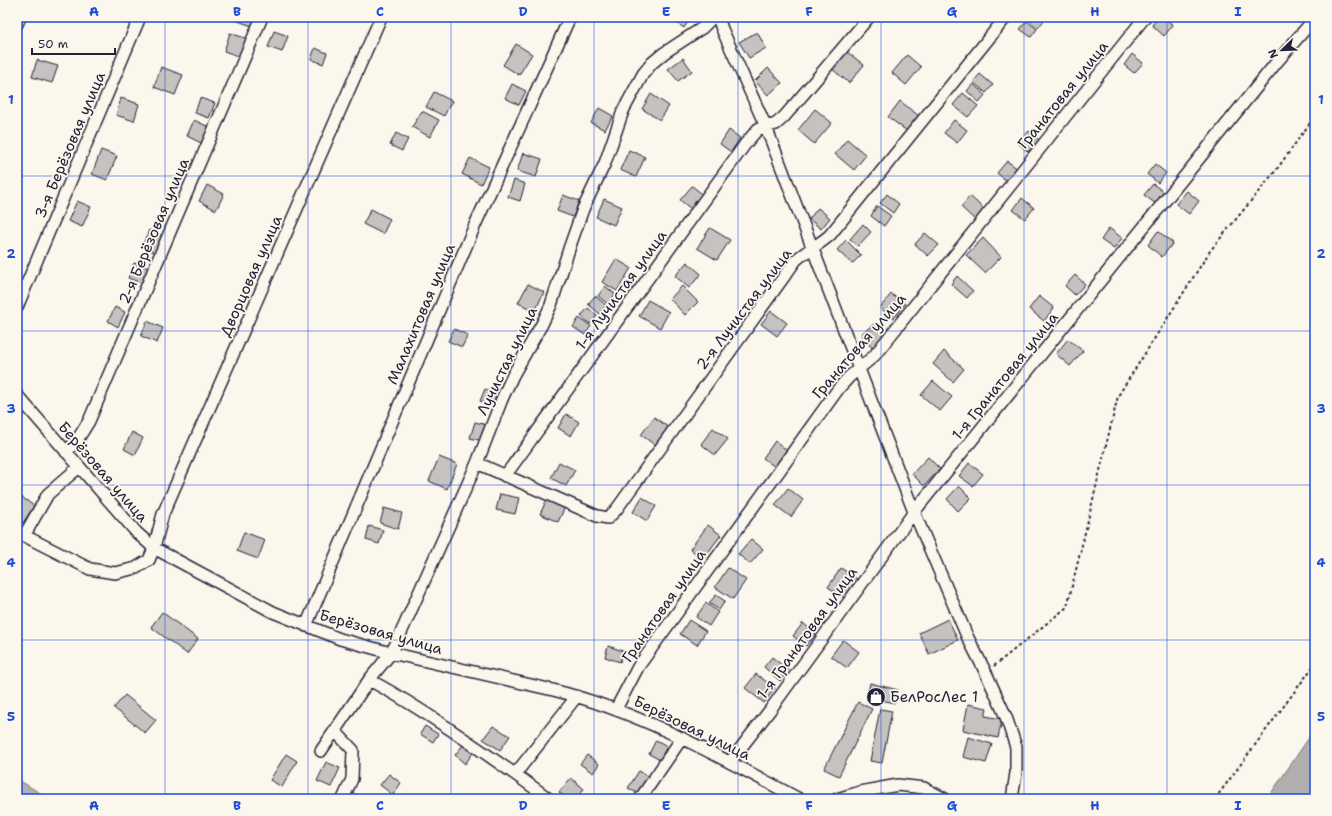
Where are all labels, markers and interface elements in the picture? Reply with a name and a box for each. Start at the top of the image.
text: A [89,3,99,20]
text: B [233,3,241,20]
text: C [376,3,384,20]
text: D [518,3,528,20]
text: E [662,3,671,20]
text: F [805,3,813,20]
text: G [947,3,958,20]
text: H [1090,3,1100,20]
text: I [1234,3,1242,20]
scale bar [32,30,115,56]
north arrow [1262,30,1302,70]
text: 50 m [38,36,68,52]
street label: Гранатовая улица [1013,36,1113,153]
text: N [1265,47,1282,61]
street label: 3-я Берёзовая улица [30,68,110,221]
text: 1 [8,91,14,108]
text: 1 [1318,91,1324,108]
street label: 2-я Берёзовая улица [114,155,194,307]
street label: Дворцовая улица [215,212,287,340]
street label: 1-я Лучистая улица [571,226,672,354]
street label: Малахитовая улица [382,240,460,387]
street label: 2-я Лучистая улица [692,244,797,374]
text: 2 [6,245,16,262]
text: 2 [1316,245,1326,262]
street label: Гранатовая улица [808,289,911,403]
street label: Лучистая улица [472,303,542,418]
street label: 1-я Гранатовая улица [947,307,1063,444]
text: 3 [6,400,16,417]
text: 3 [1316,400,1326,417]
street label: Берёзовая улица [54,417,153,527]
street label: Гранатовая улица [618,545,711,666]
text: 4 [6,554,16,571]
text: 4 [1316,554,1326,571]
street label: 1-я Гранатовая улица [752,562,862,703]
street label: Берёзовая улица [317,605,446,659]
shop icon: БелРосЛес 1 [865,686,887,708]
place label: БелРосЛес 1 [890,687,978,707]
street label: Берёзовая улица [630,691,754,765]
text: 5 [7,708,15,725]
text: 5 [1317,708,1325,725]
text: A [89,797,99,814]
text: B [233,797,241,814]
text: C [376,797,384,814]
text: D [518,797,528,814]
text: E [662,797,671,814]
text: F [805,797,813,814]
text: G [947,797,958,814]
text: H [1090,797,1100,814]
text: I [1234,797,1242,814]

